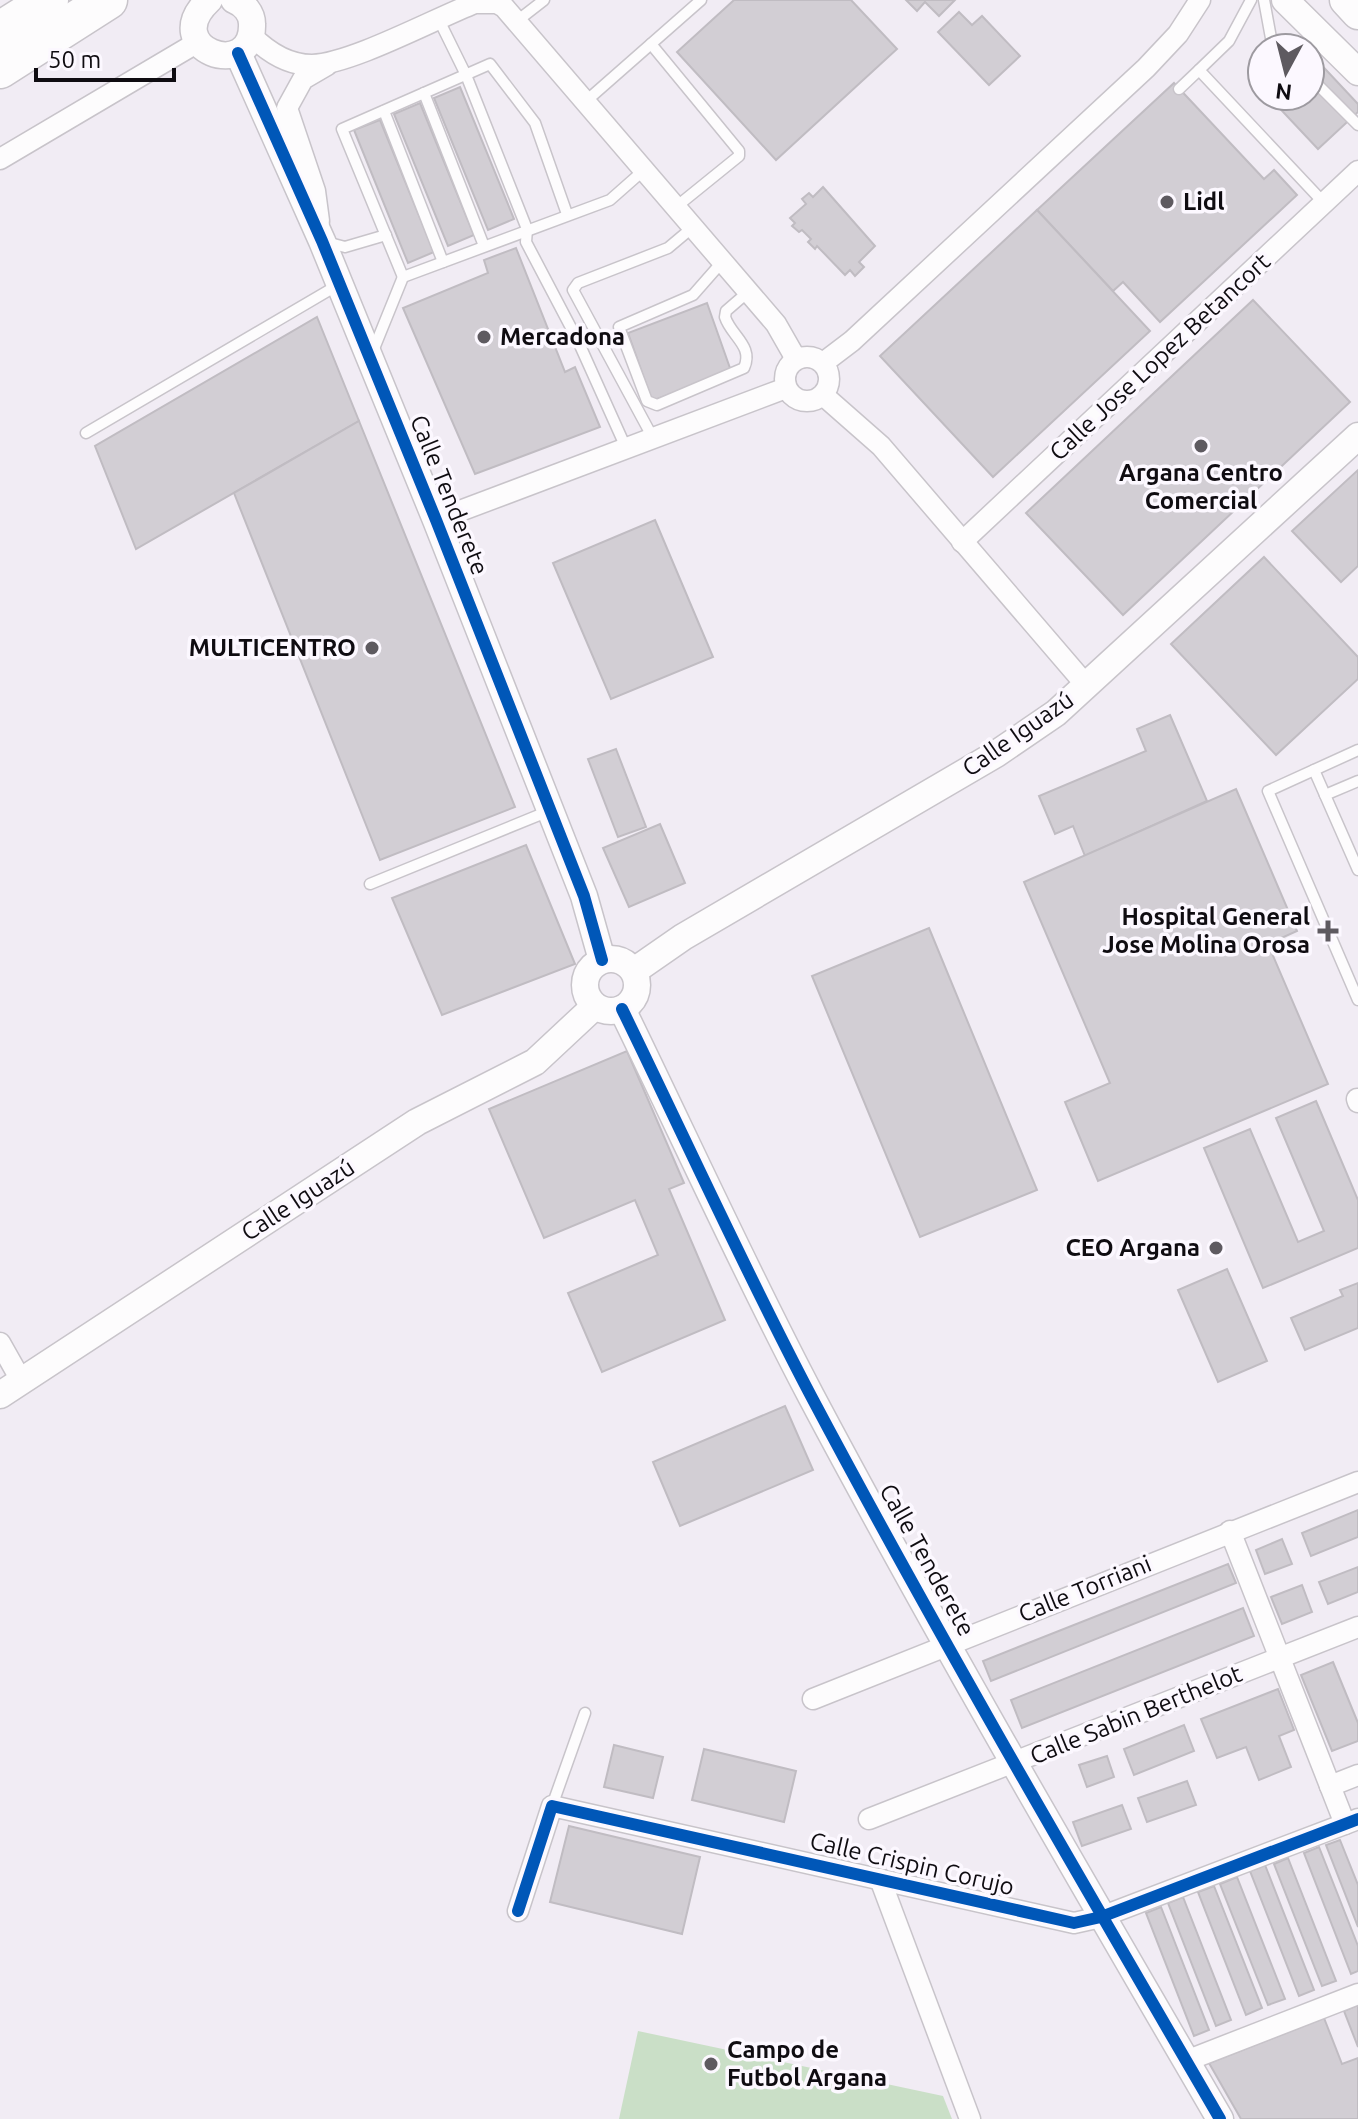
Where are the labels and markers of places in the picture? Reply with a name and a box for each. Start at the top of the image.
place label: Lidl [1183,188,1225,215]
marker: Lidl [1158,193,1176,211]
place label: Mercadona [500,323,625,350]
marker: Mercadona [475,328,493,346]
marker: Argana Centro Comercial [1192,437,1210,455]
place label: Argana Centro Comercial [1119,459,1283,514]
place label: MULTICENTRO [189,634,356,661]
marker: MULTICENTRO [363,639,381,657]
place label: Hospital General Jose Molina Orosa [1102,903,1310,958]
marker: Hospital General Jose Molina Orosa [1317,920,1339,942]
place label: CEO Argana [1065,1234,1200,1261]
marker: CEO Argana [1207,1239,1225,1257]
place label: Campo de Futbol Argana [727,2036,887,2091]
marker: Campo de Futbol Argana [702,2055,720,2073]

